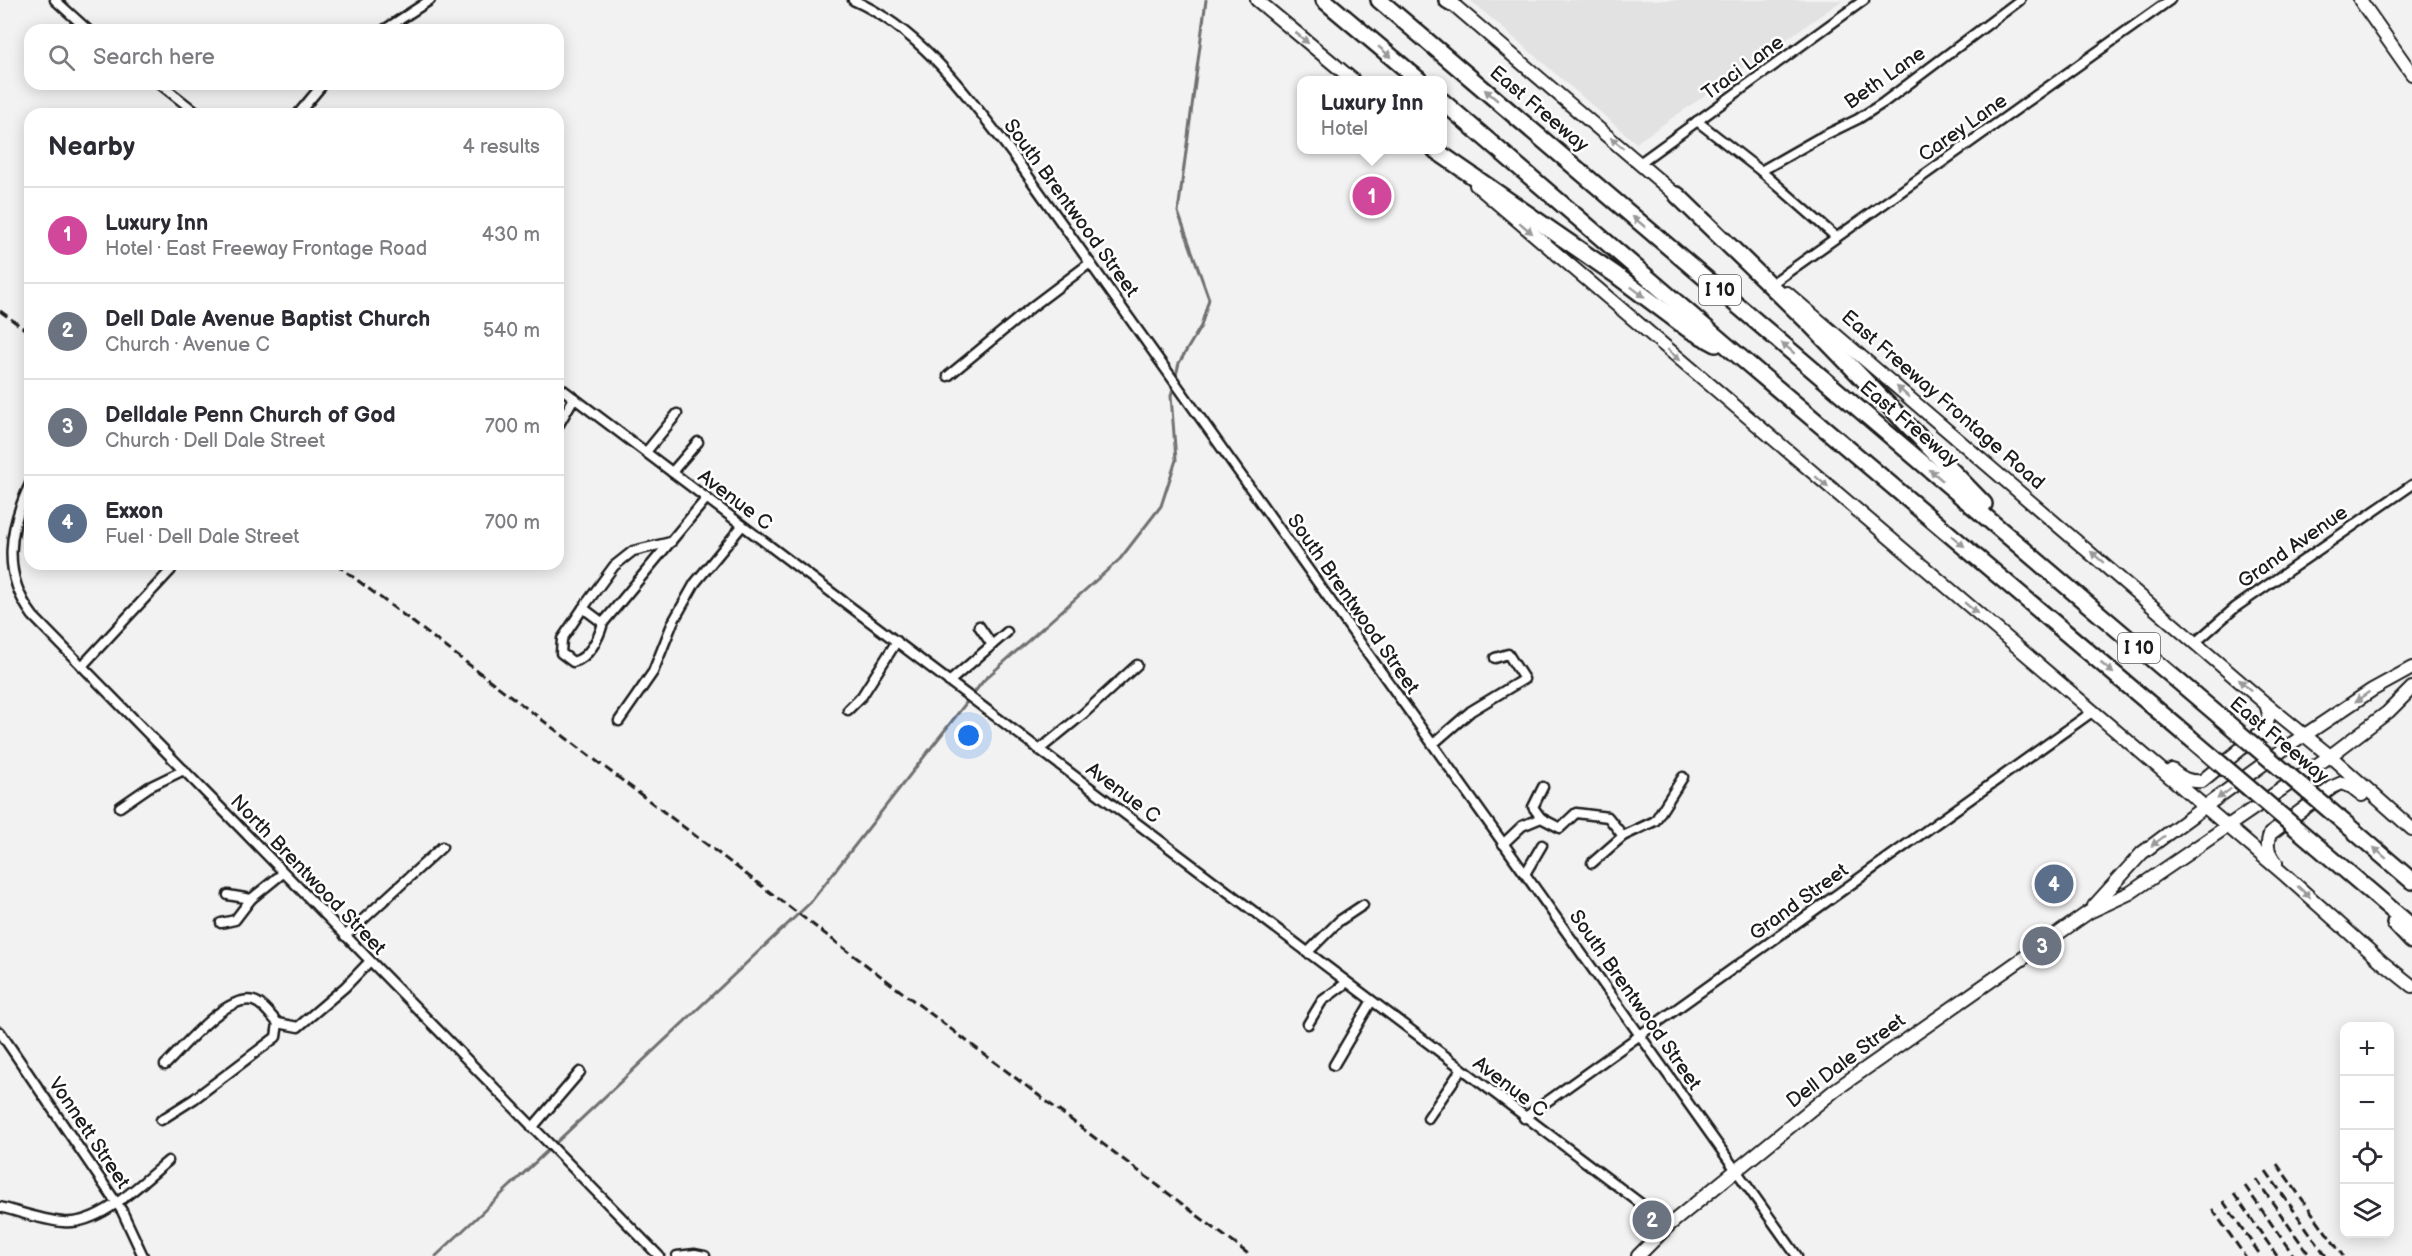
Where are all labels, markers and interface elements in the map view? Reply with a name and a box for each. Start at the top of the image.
search box [24,24,564,90]
street label: Traci Lane [1697,30,1789,106]
one-way arrow [1294,31,1309,44]
icon: search [45,41,78,74]
street label: Beth Lane [1840,41,1930,115]
text: Search here [93,44,215,71]
one-way arrow [1377,45,1393,58]
street label: East Freeway [1485,61,1593,157]
popup [1297,76,1447,154]
one-way arrow [1483,89,1499,102]
street label: Carey Lane [1914,89,2012,167]
text: Luxury Inn [1320,90,1424,117]
street label: South Brentwood Street [998,114,1144,302]
text: Hotel [1320,117,1368,141]
text: Nearby [48,132,135,163]
text: 4 results [462,135,540,159]
one-way arrow [1610,137,1625,150]
pin: 1 [1352,174,1392,218]
text: Luxury Inn [105,210,208,237]
one-way arrow [1632,216,1647,229]
one-way arrow [1518,222,1534,235]
text: 1 [63,223,72,247]
text: 430 m [482,223,540,247]
text: Hotel · East Freeway Frontage Road [105,237,427,261]
road number: I 10 [1699,275,1741,305]
one-way arrow [1630,285,1646,298]
street label: East Freeway Frontage Road [1836,305,2050,495]
text: Dell Dale Avenue Baptist Church [105,306,430,333]
text: 2 [62,319,73,343]
text: 540 m [483,319,540,343]
text: Church · Avenue C [105,333,270,357]
one-way arrow [1781,342,1796,355]
one-way arrow [1666,348,1681,361]
street label: East Freeway [1855,376,1963,472]
one-way arrow [1896,386,1911,399]
text: Delldale Penn Church of God [105,402,396,429]
text: 3 [62,415,73,439]
text: 700 m [485,415,540,439]
text: Church · Dell Dale Street [105,429,325,453]
street label: Avenue C [693,464,777,536]
one-way arrow [1929,469,1944,482]
one-way arrow [1814,475,1829,488]
text: Exxon [105,498,163,525]
street label: Grand Avenue [2234,500,2353,594]
street label: South Brentwood Street [1282,509,1424,699]
text: 4 [62,511,73,535]
text: 700 m [485,511,540,535]
text: Fuel · Dell Dale Street [105,525,299,549]
one-way arrow [1950,535,1966,548]
one-way arrow [2089,551,2105,564]
one-way arrow [1963,601,1978,614]
road number: I 10 [2118,633,2160,663]
one-way arrow [2099,661,2115,674]
one-way arrow [2237,678,2252,692]
one-way arrow [2354,691,2370,703]
street label: East Freeway [2225,692,2333,788]
your location [954,721,983,750]
street label: Avenue C [1081,757,1165,829]
one-way arrow [2216,788,2232,800]
street label: North Brentwood Street [225,790,391,960]
one-way arrow [2150,835,2166,847]
one-way arrow [2373,847,2388,860]
street label: Grand Street [1745,858,1853,946]
pin: 4 [2034,862,2074,906]
one-way arrow [2296,885,2311,898]
street label: South Brentwood Street [1564,905,1706,1095]
pin: 3 [2022,924,2062,968]
street label: Dell Dale Street [1782,1009,1910,1113]
map controls [2340,1022,2394,1238]
button: + [2340,1022,2394,1076]
street label: Avenue C [1468,1051,1552,1123]
street label: Vonnett Street [43,1073,135,1193]
button: − [2340,1076,2394,1130]
button: locate [2340,1130,2394,1184]
button: layers [2340,1184,2394,1238]
pin: 2 [1632,1198,1672,1242]

